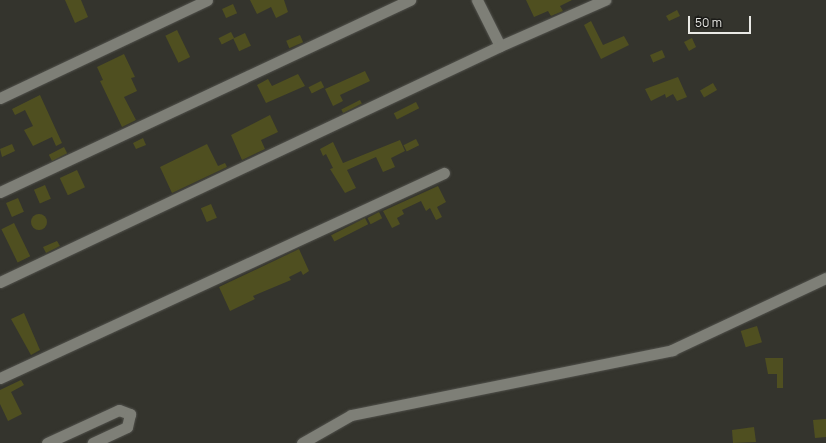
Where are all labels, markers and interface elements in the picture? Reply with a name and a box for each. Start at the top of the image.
scale bar [690,8,753,34]
text: 50 m [695,14,722,31]

